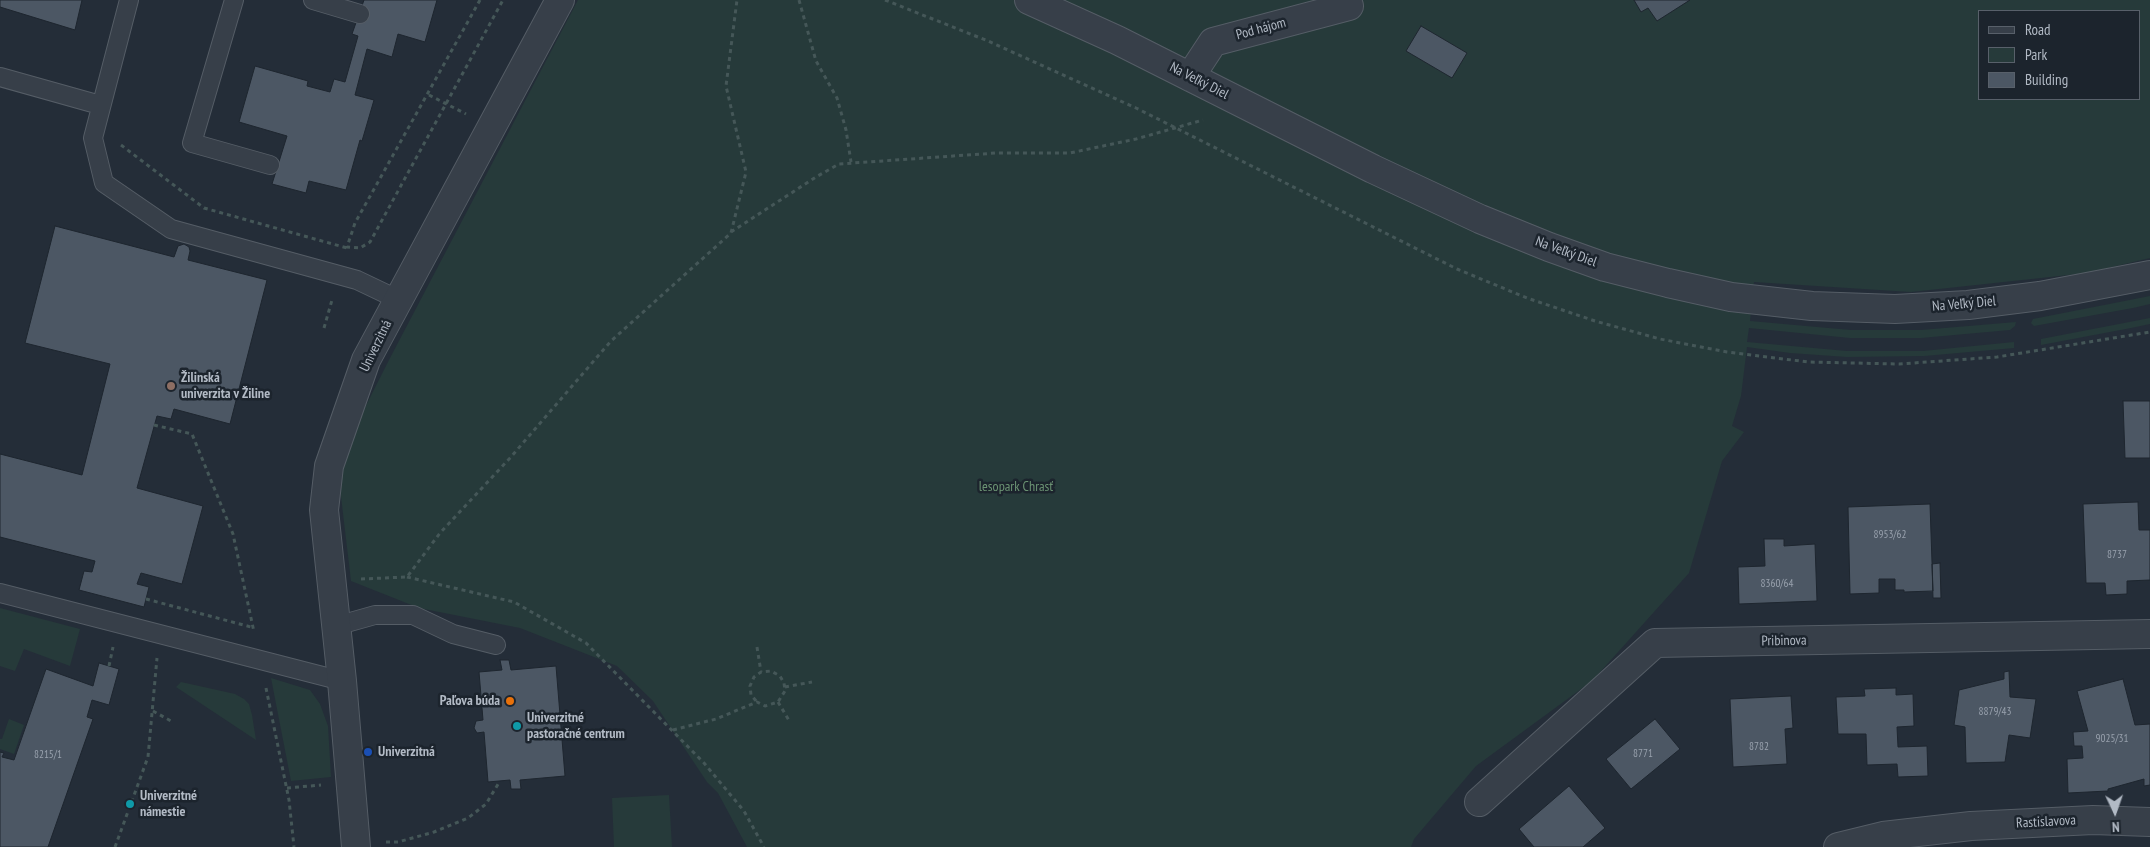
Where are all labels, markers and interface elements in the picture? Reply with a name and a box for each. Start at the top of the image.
legend [1978,10,2140,100]
street label: Pod hájom [1234,14,1288,44]
text: Road [2025,20,2051,39]
text: Park [2025,45,2047,64]
street label: Na Veľký Diel [1167,59,1231,103]
text: Building [2025,70,2068,89]
street label: Na Veľký Diel [1533,233,1599,271]
street label: Na Veľký Diel [1931,293,1997,315]
street label: Univerzitná [356,318,396,374]
place label: Žilinská univerzita v Žiline [181,370,270,402]
marker: Žilinská univerzita v Žiline [165,380,177,392]
park label: lesopark Chrasť [979,479,1053,495]
house number: 8953/62 [1874,528,1906,542]
house number: 8737 [2107,548,2127,562]
house number: 8360/64 [1761,577,1793,591]
street label: Pribinova [1761,632,1807,650]
place label: Paľova búda [440,693,500,709]
marker: Paľova búda [504,695,516,707]
house number: 8879/43 [1979,705,2011,719]
place label: Univerzitné pastoračné centrum [527,710,625,742]
marker: Univerzitné pastoračné centrum [511,720,523,732]
house number: 9025/31 [2096,732,2128,746]
house number: 8782 [1749,740,1769,754]
place label: Univerzitná [378,744,435,760]
marker: Univerzitná [362,746,374,758]
house number: 8771 [1633,747,1653,761]
house number: 8215/1 [34,748,62,762]
north arrow [2090,787,2140,837]
place label: Univerzitné námestie [140,788,197,820]
marker: Univerzitné námestie [124,798,136,810]
street label: Rastislavova [2016,812,2076,832]
text: N [2112,818,2120,836]

